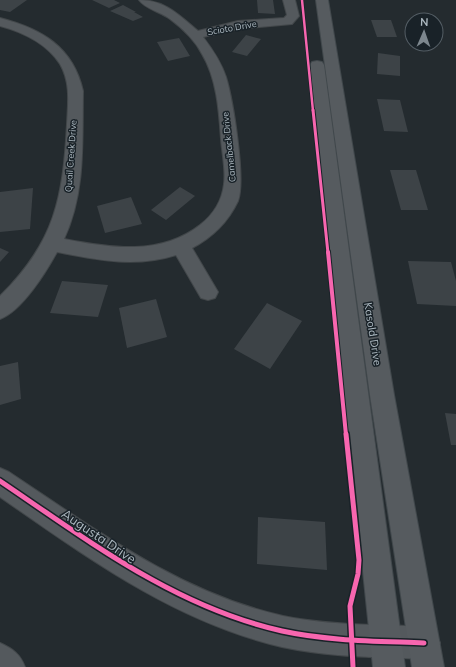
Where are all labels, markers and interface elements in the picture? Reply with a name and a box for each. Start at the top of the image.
north arrow [404,12,444,52]
text: N [420,15,429,29]
street label: Scioto Drive [207,18,257,37]
street label: Camelback Drive [219,111,238,183]
street label: Quail Creek Drive [63,120,79,192]
street label: Kasold Drive [361,301,385,367]
street label: Augusta Drive [59,505,139,567]

